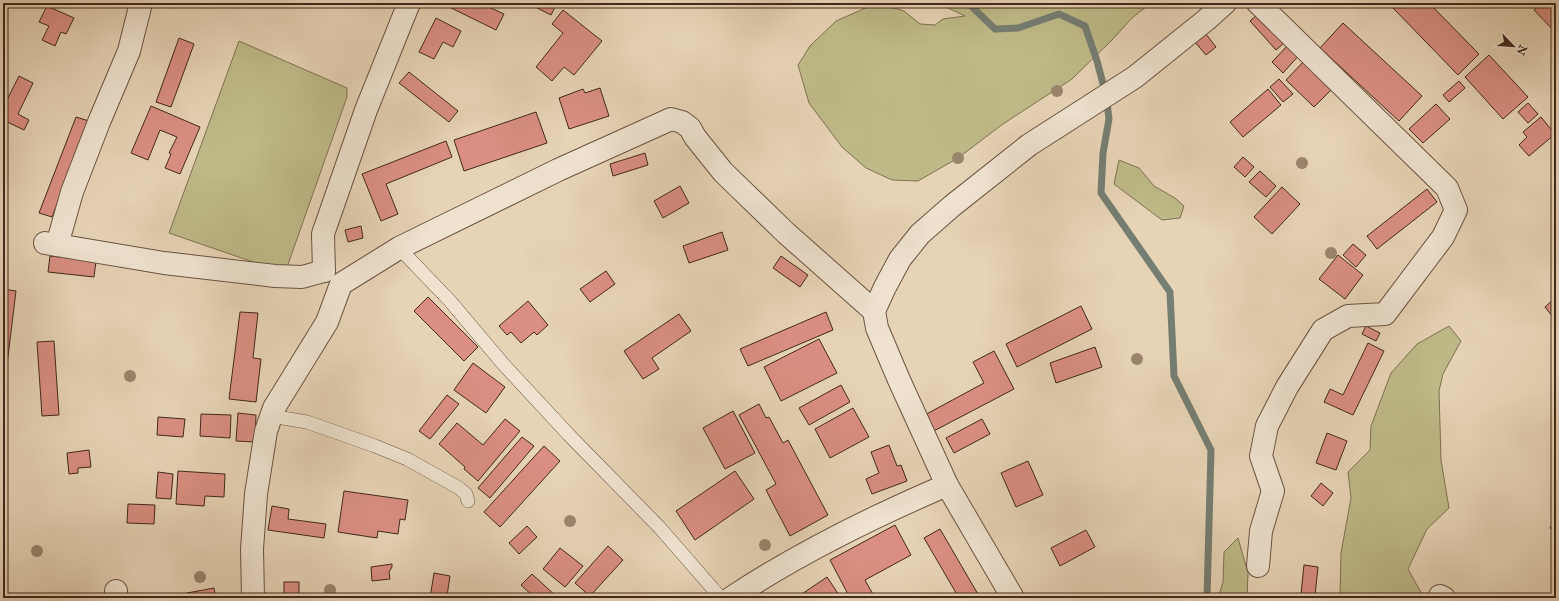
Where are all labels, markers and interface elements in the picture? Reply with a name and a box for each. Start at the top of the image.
north arrow [1493,26,1533,66]
text: N [1513,42,1530,58]

